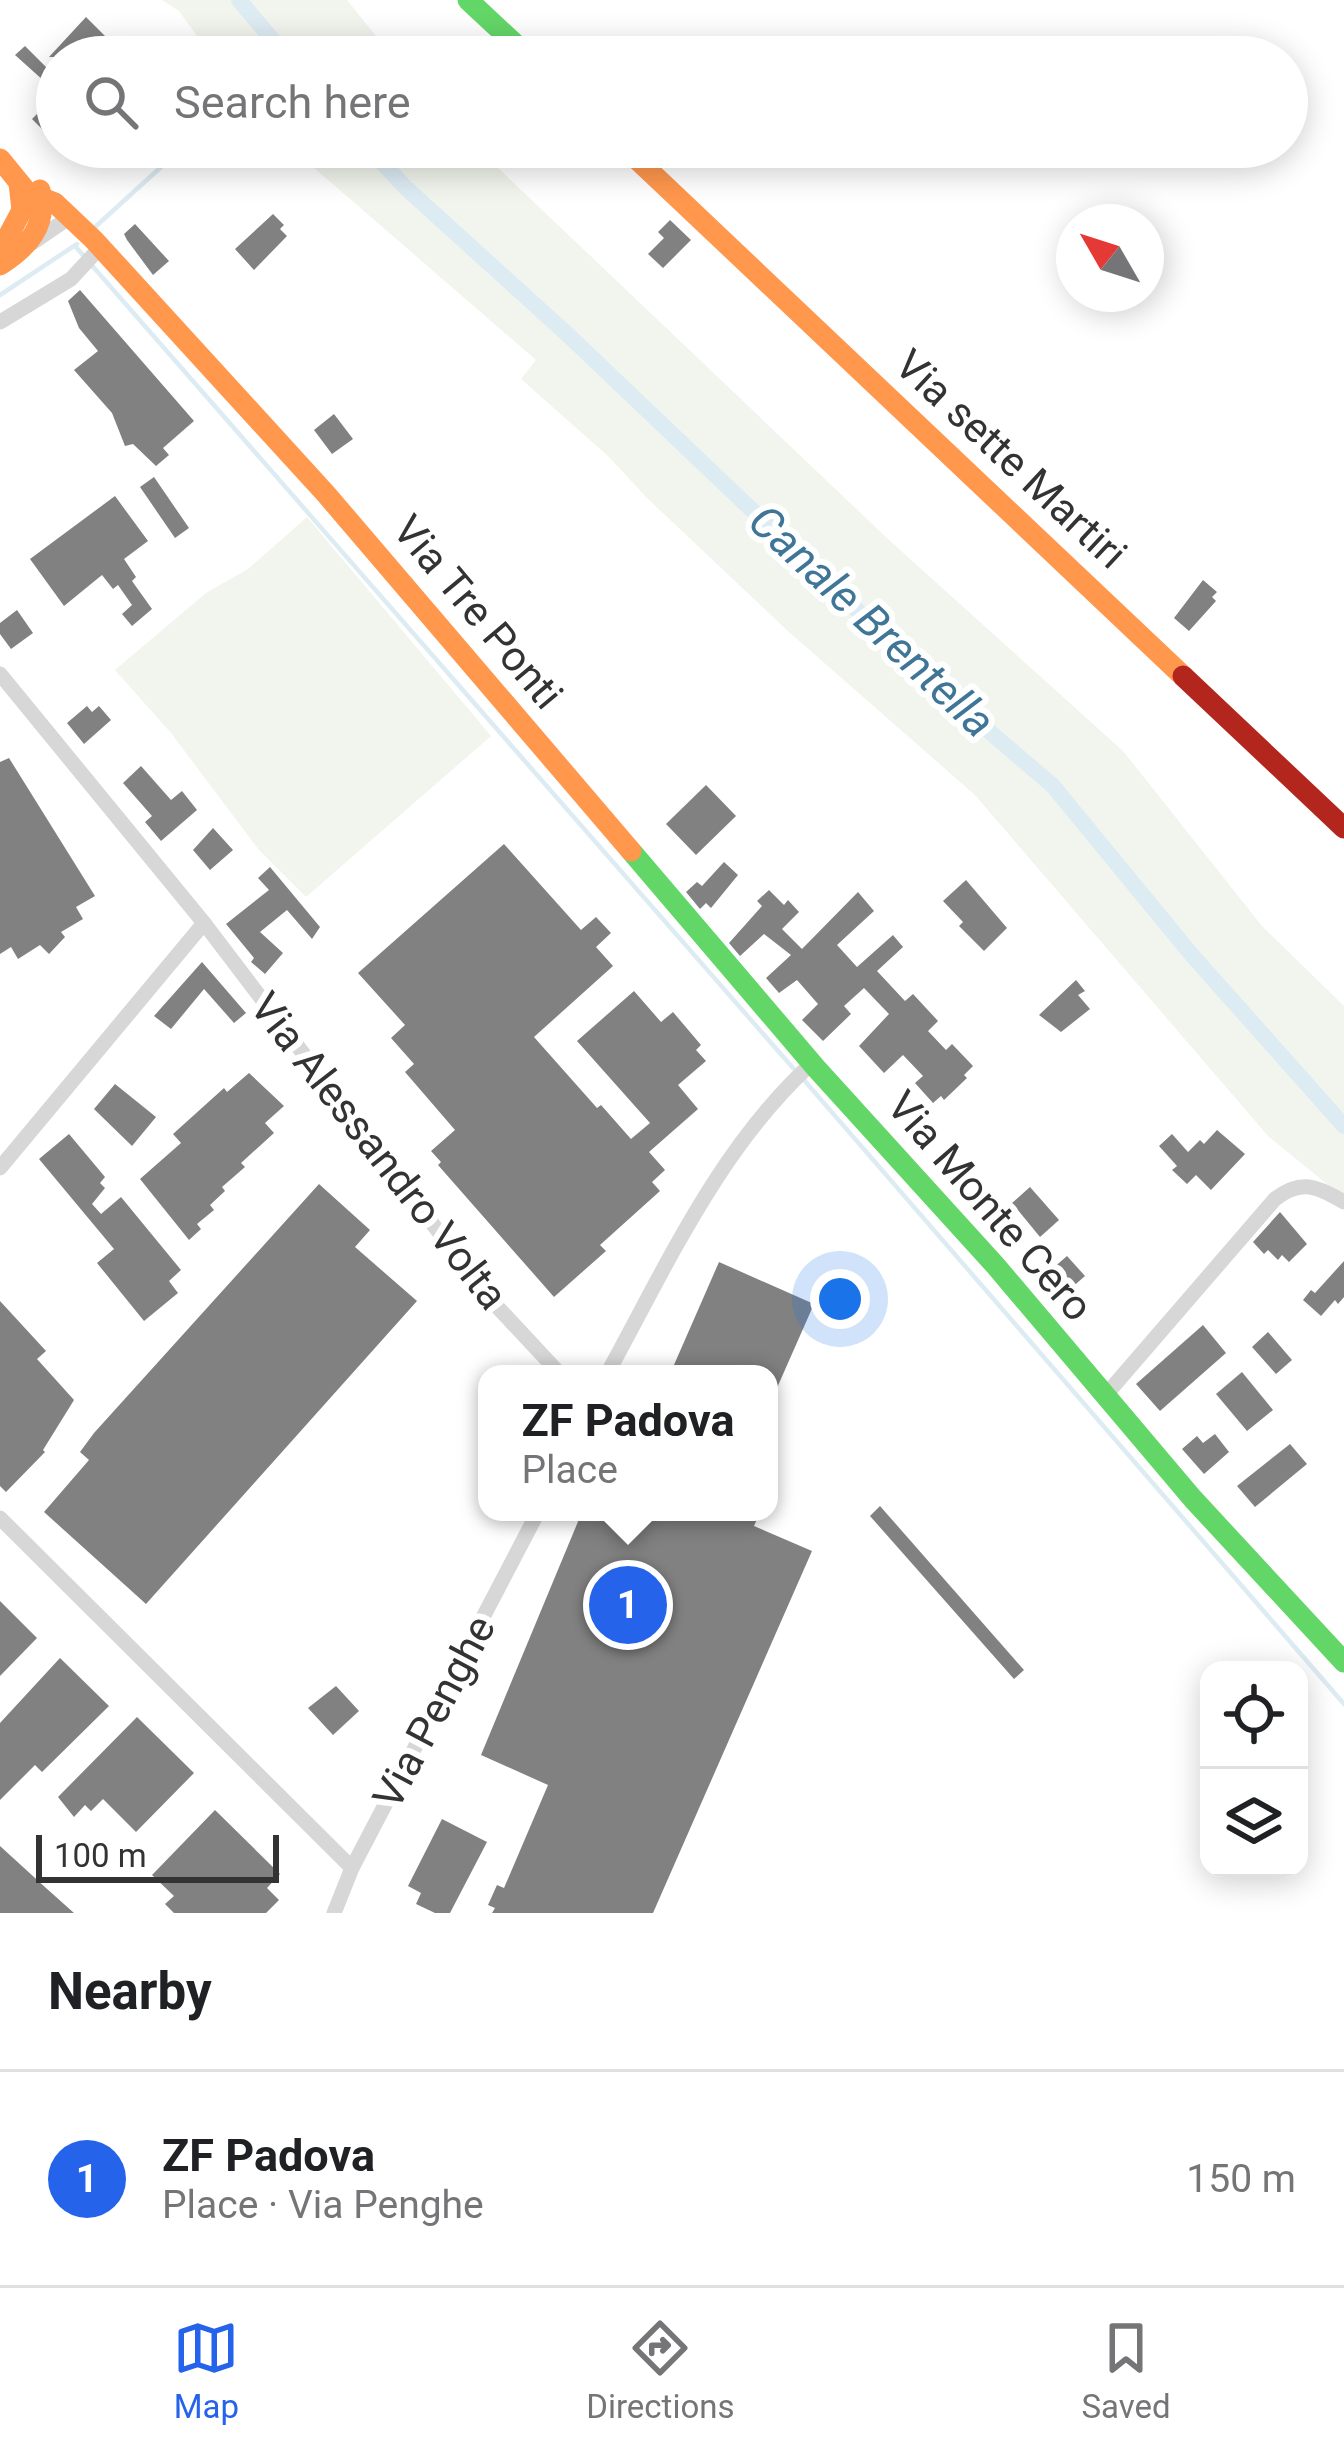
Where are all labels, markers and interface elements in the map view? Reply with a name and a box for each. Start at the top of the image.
search box [36,36,1308,168]
icon: search [78,69,144,135]
text: Search here [174,76,411,129]
north arrow [1056,204,1164,312]
street label: Via sette Martiri [885,340,1137,578]
water label: Canale Brentella [738,494,1006,748]
street label: Via Tre Ponti [383,506,573,718]
street label: Via Alessandro Volta [240,983,518,1319]
street label: Via Monte Cero [877,1081,1103,1331]
your location [810,1269,870,1329]
popup [478,1365,778,1521]
text: ZF Padova [522,1394,734,1447]
text: Place [522,1447,618,1493]
pin: 1 [589,1560,667,1650]
street label: Via Penghe [363,1607,505,1817]
map controls [1200,1661,1308,1877]
button: locate [1200,1661,1308,1769]
button: layers [1200,1769,1308,1877]
scale bar [36,1829,279,1882]
text: 100 m [54,1836,147,1875]
text: Nearby [48,1962,212,2021]
text: ZF Padova [162,2129,375,2182]
text: 1 [76,2156,98,2202]
text: 150 m [1186,2156,1296,2202]
text: Place · Via Penghe [162,2182,484,2228]
tab: Map [173,2315,239,2426]
tab: Directions [586,2315,735,2426]
tab: Saved [1081,2315,1171,2426]

